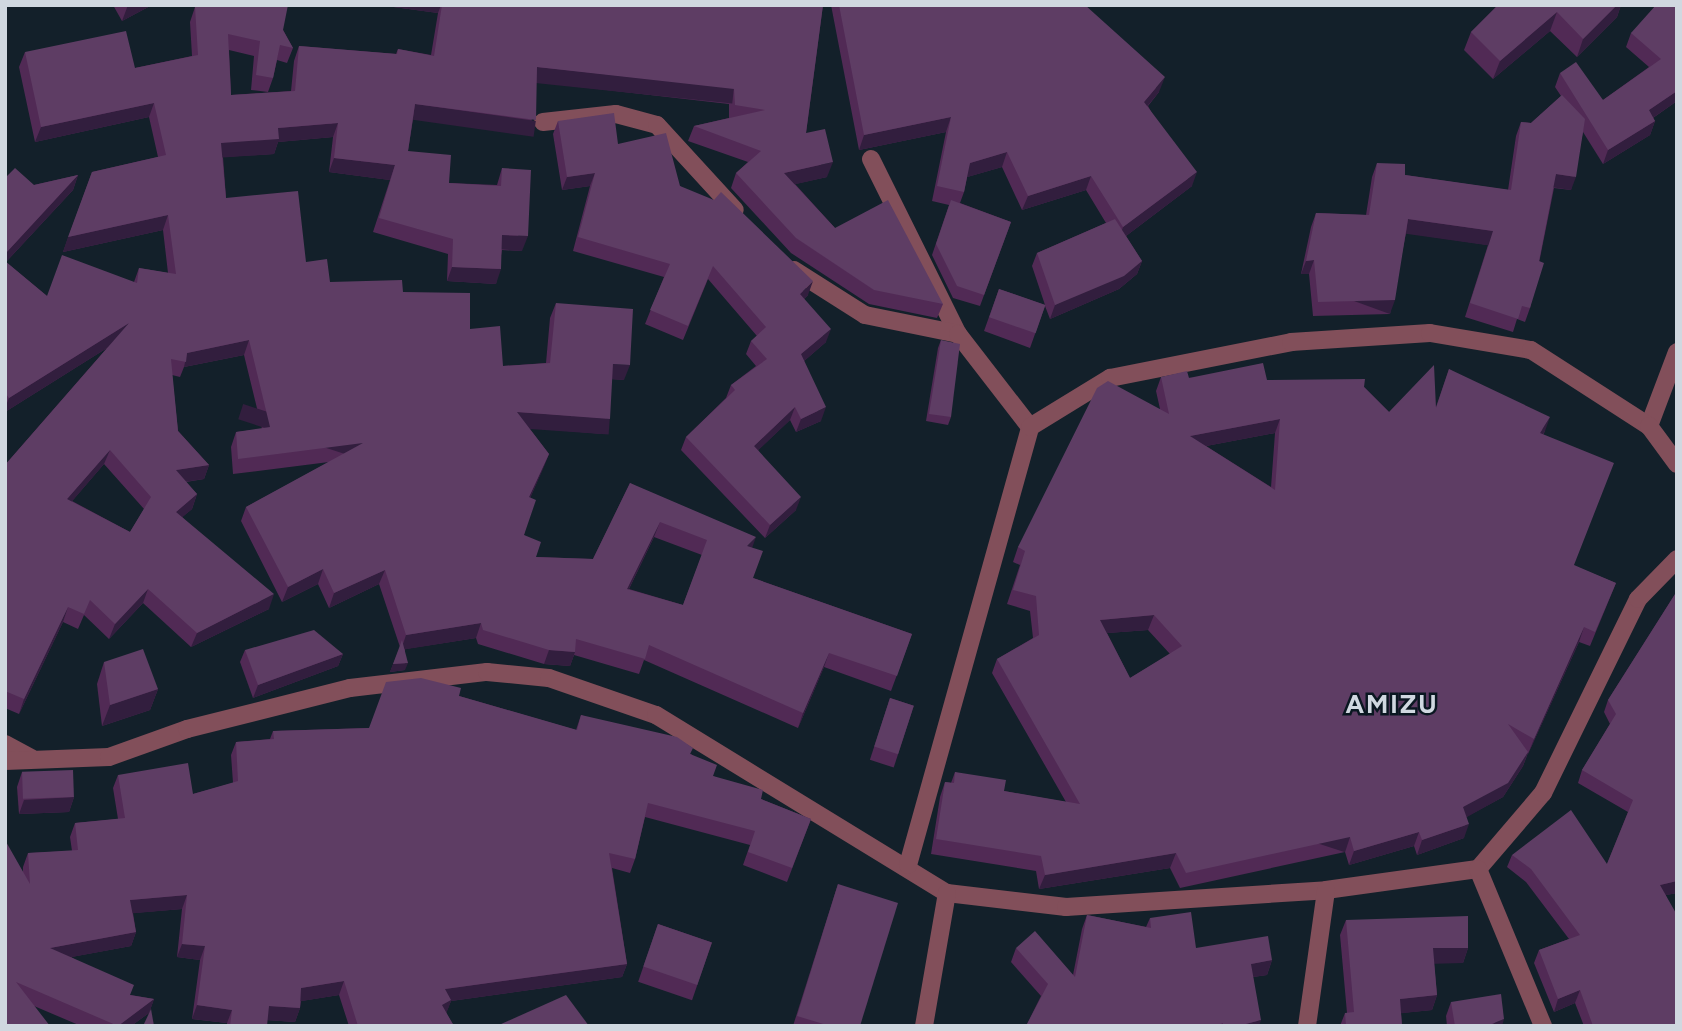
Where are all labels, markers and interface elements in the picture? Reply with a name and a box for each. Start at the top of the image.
district label: AMIZU [1346,689,1438,721]

